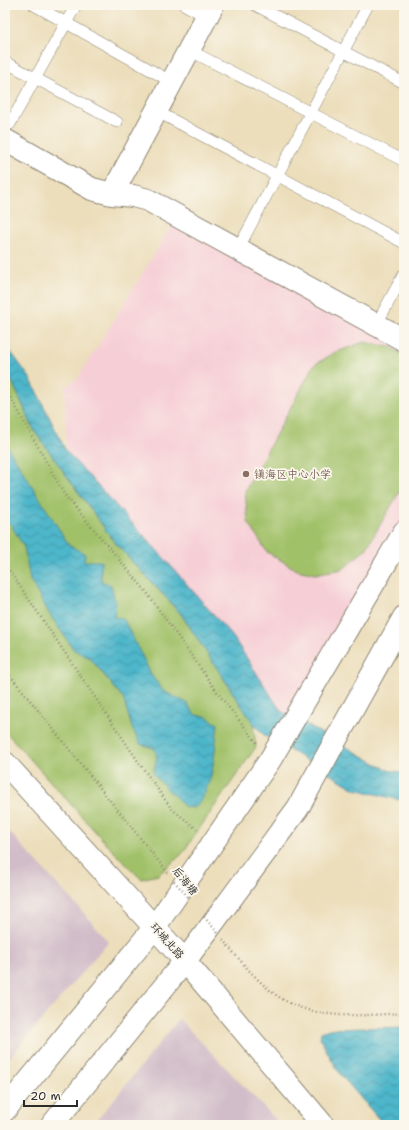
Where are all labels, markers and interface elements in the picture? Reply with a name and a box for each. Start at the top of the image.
place label: 镇海区中心小学 [254,467,331,482]
marker: 镇海区中心小学 [241,469,251,479]
street label: 后海塘 [169,863,201,899]
street label: 环城北路 [147,920,187,962]
scale bar [24,1082,77,1108]
text: 20 m [30,1088,61,1104]

